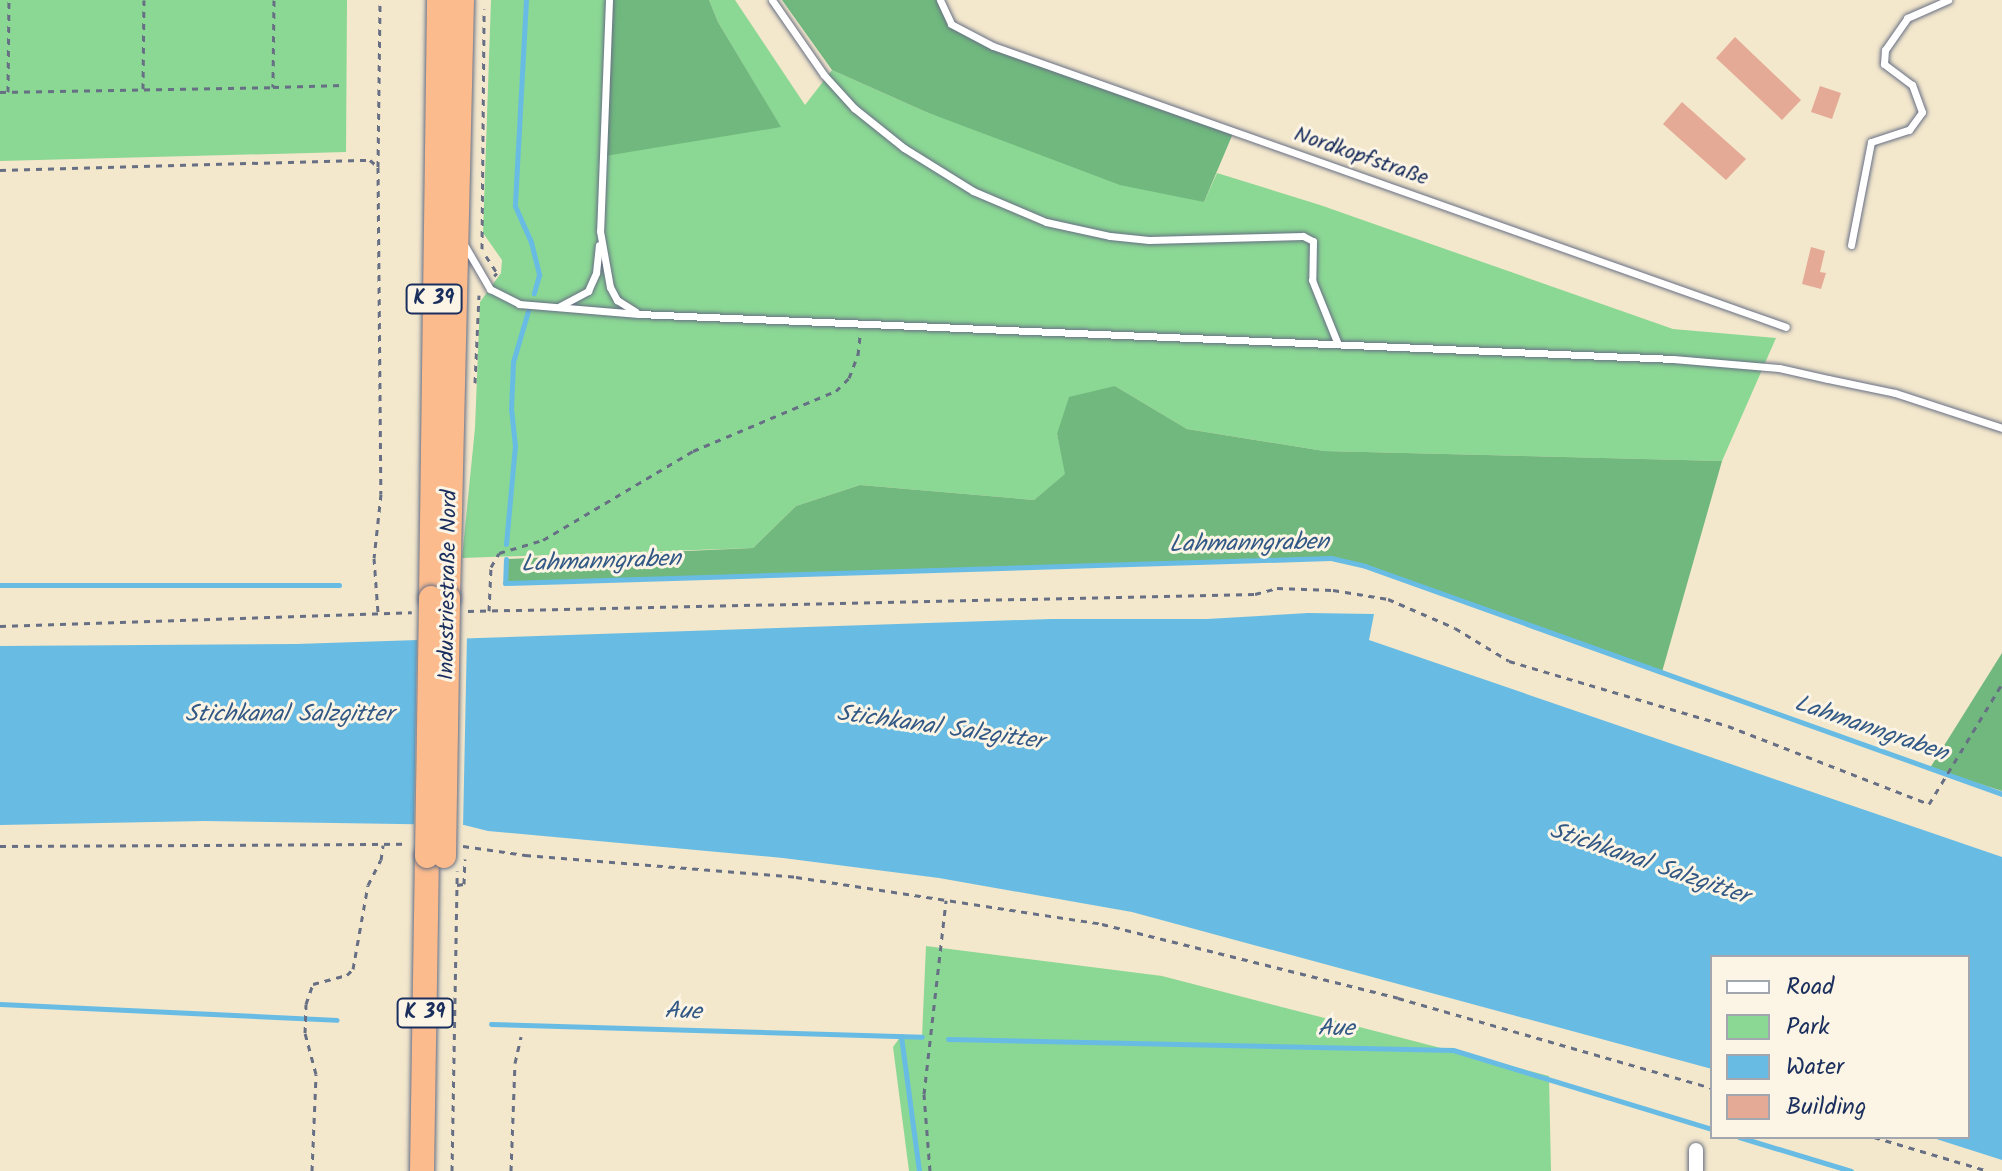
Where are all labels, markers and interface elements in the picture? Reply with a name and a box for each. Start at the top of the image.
street label: Nordkopfstraße [1290,122,1432,192]
road number: K 39 [404,283,464,315]
street label: Industriestraße Nord [434,489,464,681]
water label: Lahmanngraben [1169,528,1329,560]
water label: Lahmanngraben [521,545,681,579]
water label: Lahmanngraben [1791,689,1951,769]
water label: Stichkanal Salzgitter [835,699,1045,757]
water label: Stichkanal Salzgitter [185,701,393,729]
water label: Stichkanal Salzgitter [1546,816,1752,912]
legend [1710,955,1970,1139]
text: Road [1786,968,1834,1007]
road number: K 39 [395,997,455,1029]
water label: Aue [664,997,702,1027]
text: Park [1786,1008,1830,1047]
water label: Aue [1317,1014,1355,1044]
text: Water [1786,1048,1844,1087]
text: Building [1786,1088,1866,1127]

